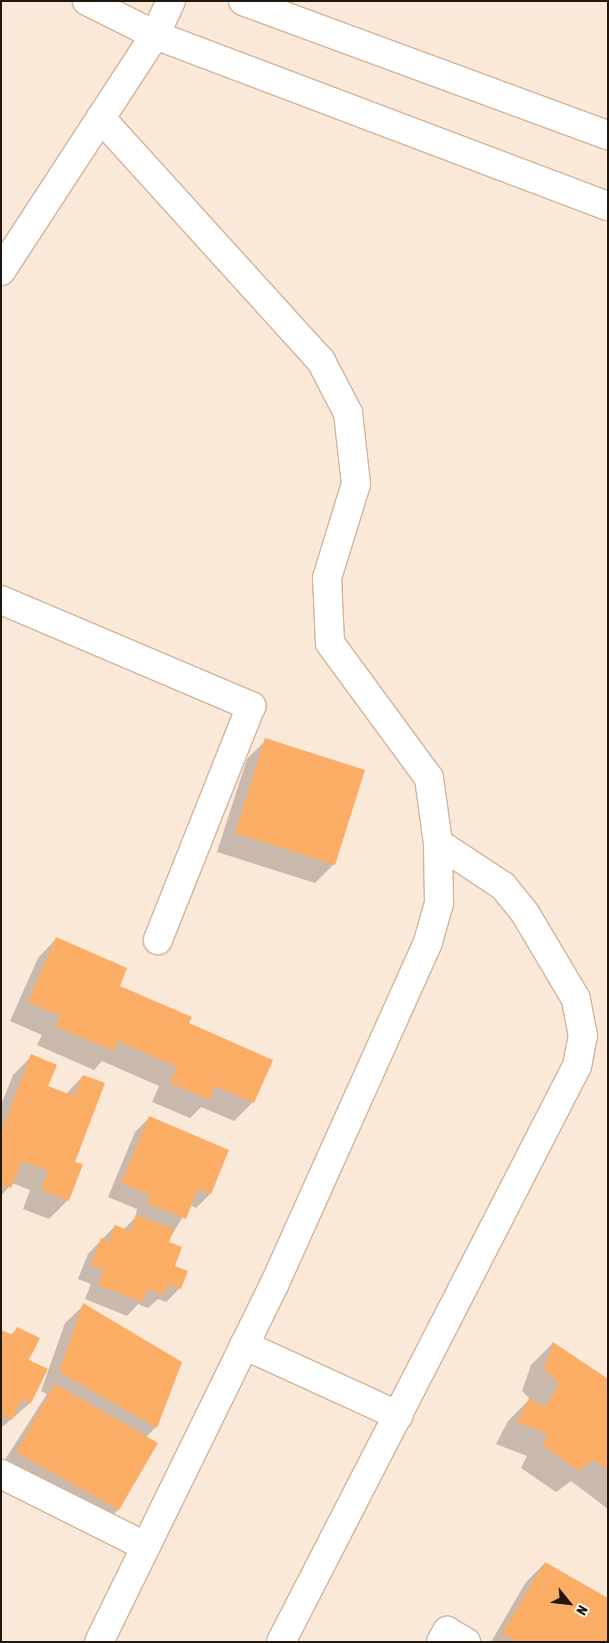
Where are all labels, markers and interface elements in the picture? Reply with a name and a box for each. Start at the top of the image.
north arrow [544,1578,594,1628]
text: N [573,1603,591,1618]

